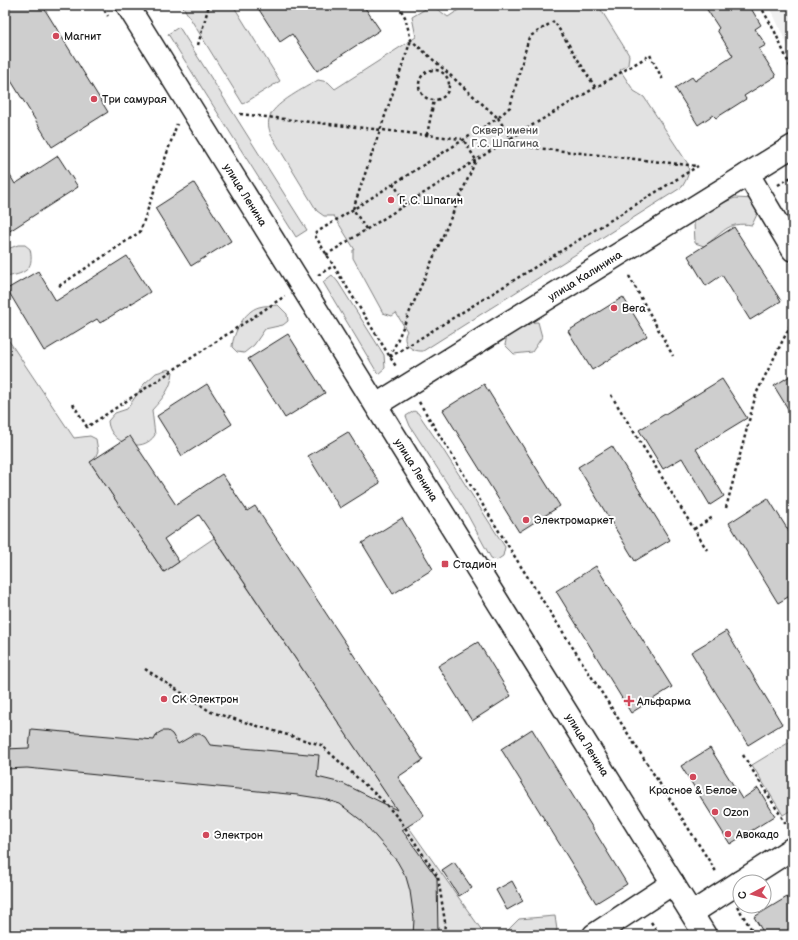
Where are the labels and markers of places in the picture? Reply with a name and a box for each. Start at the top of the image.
place label: Магнит [64,30,101,43]
marker: Магнит [51,31,61,41]
place label: Три самурая [102,93,167,106]
marker: Три самурая [89,94,99,104]
place label: Г. С. Шпагин [399,194,463,207]
marker: Г. С. Шпагин [386,195,396,205]
place label: Вега [622,302,646,315]
marker: Вега [609,303,619,313]
place label: Электромаркет [534,514,614,527]
marker: Электромаркет [521,515,531,525]
place label: Стадион [453,558,497,571]
marker: Стадион [440,559,450,569]
place label: СК Электрон [172,693,238,706]
marker: СК Электрон [159,694,169,704]
place label: Альфарма [636,695,692,708]
marker: Альфарма [624,696,634,706]
marker: Красное & Белое [688,772,698,782]
place label: Красное & Белое [649,784,737,797]
place label: Ozon [723,806,749,819]
marker: Ozon [710,807,720,817]
place label: Авокадо [735,828,779,841]
place label: Электрон [214,829,263,842]
marker: Авокадо [723,829,733,839]
marker: Электрон [201,830,211,840]

